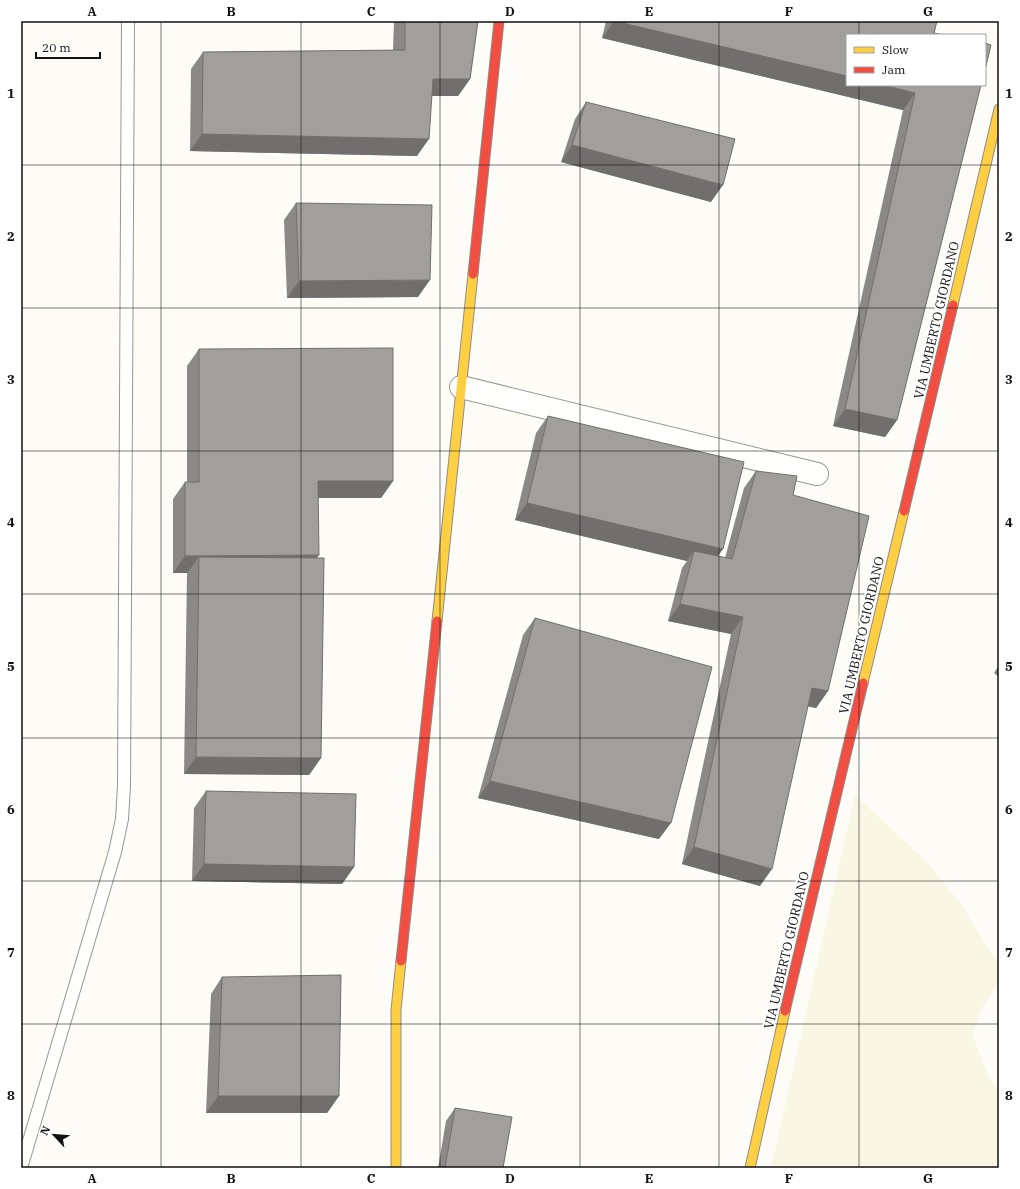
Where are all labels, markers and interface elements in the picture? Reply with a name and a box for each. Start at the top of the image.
text: A [87,3,97,20]
text: B [226,3,236,20]
text: C [367,3,376,20]
text: D [505,3,515,20]
text: E [645,3,653,20]
text: F [785,3,793,20]
text: G [923,3,933,20]
scale bar [36,34,100,60]
legend [846,34,986,86]
text: 20 m [42,40,71,55]
text: Slow [882,42,909,57]
text: Jam [882,62,906,77]
text: 1 [7,85,15,102]
text: 1 [1005,85,1013,102]
text: 2 [7,228,15,245]
text: 2 [1005,228,1013,245]
street label: VIA UMBERTO GIORDANO [910,240,963,401]
text: 3 [7,371,15,388]
text: 3 [1005,371,1013,388]
text: 4 [7,514,15,531]
text: 4 [1005,514,1013,531]
street label: VIA UMBERTO GIORDANO [835,555,888,716]
text: 5 [7,658,15,675]
text: 5 [1005,658,1013,675]
text: 6 [7,801,15,818]
text: 6 [1005,801,1013,818]
street label: VIA UMBERTO GIORDANO [760,870,813,1031]
text: 7 [7,944,15,961]
text: 7 [1005,944,1013,961]
text: 8 [7,1087,15,1104]
text: 8 [1005,1087,1013,1104]
north arrow [34,1115,74,1155]
text: N [37,1123,53,1138]
text: A [87,1170,97,1187]
text: B [226,1170,236,1187]
text: C [367,1170,376,1187]
text: D [505,1170,515,1187]
text: E [645,1170,653,1187]
text: F [785,1170,793,1187]
text: G [923,1170,933,1187]

